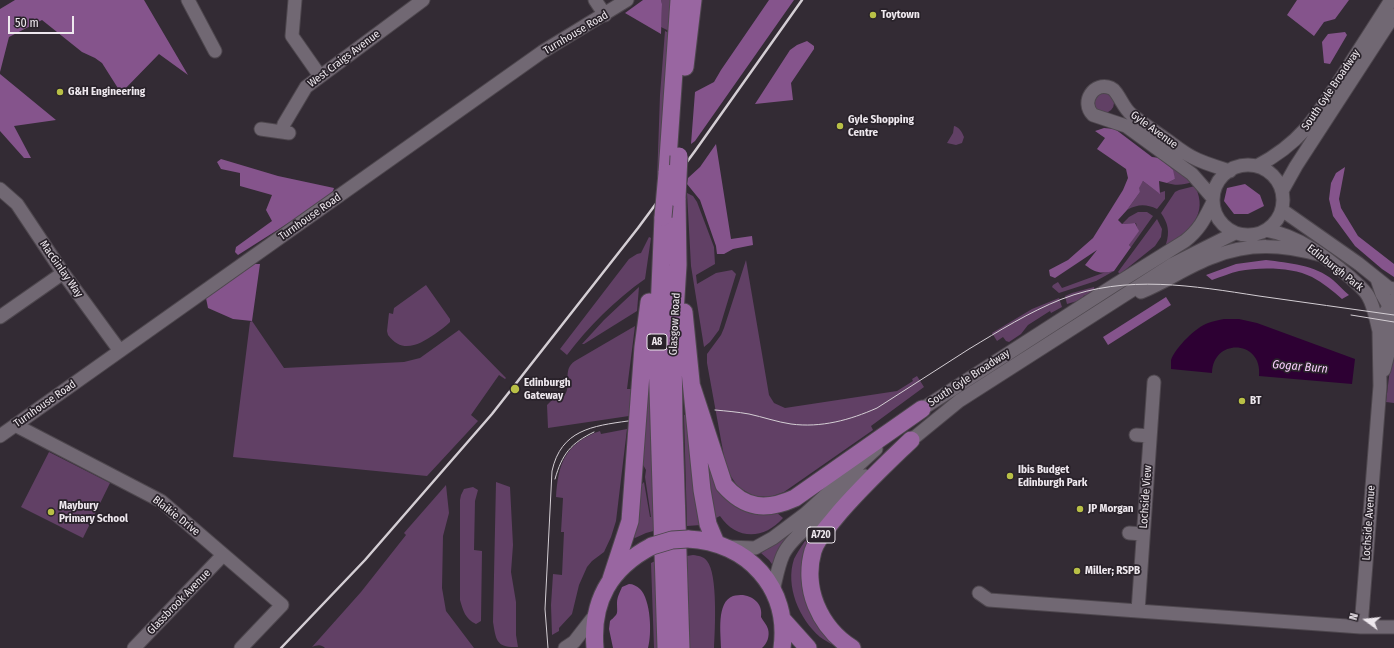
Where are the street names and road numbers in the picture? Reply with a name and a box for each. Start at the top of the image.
street label: Turnhouse Road [541,9,611,57]
street label: West Craigs Avenue [305,28,383,90]
street label: South Gyle Broadway [1299,47,1363,133]
street label: Gyle Avenue [1128,108,1180,152]
street label: Turnhouse Road [276,191,344,243]
street label: MacGinlay Way [37,238,85,300]
street label: Edinburgh Park [1304,242,1366,294]
street label: Glasgow Road [667,292,683,356]
road number: A8 [647,334,667,350]
street label: South Gyle Broadway [926,347,1012,409]
street label: Turnhouse Road [11,378,79,430]
street label: Lochside View [1137,465,1155,529]
street label: Lochside Avenue [1360,485,1378,561]
street label: Blaikie Drive [150,493,202,539]
road number: A720 [807,527,835,543]
street label: Glassbrook Avenue [145,567,213,637]

